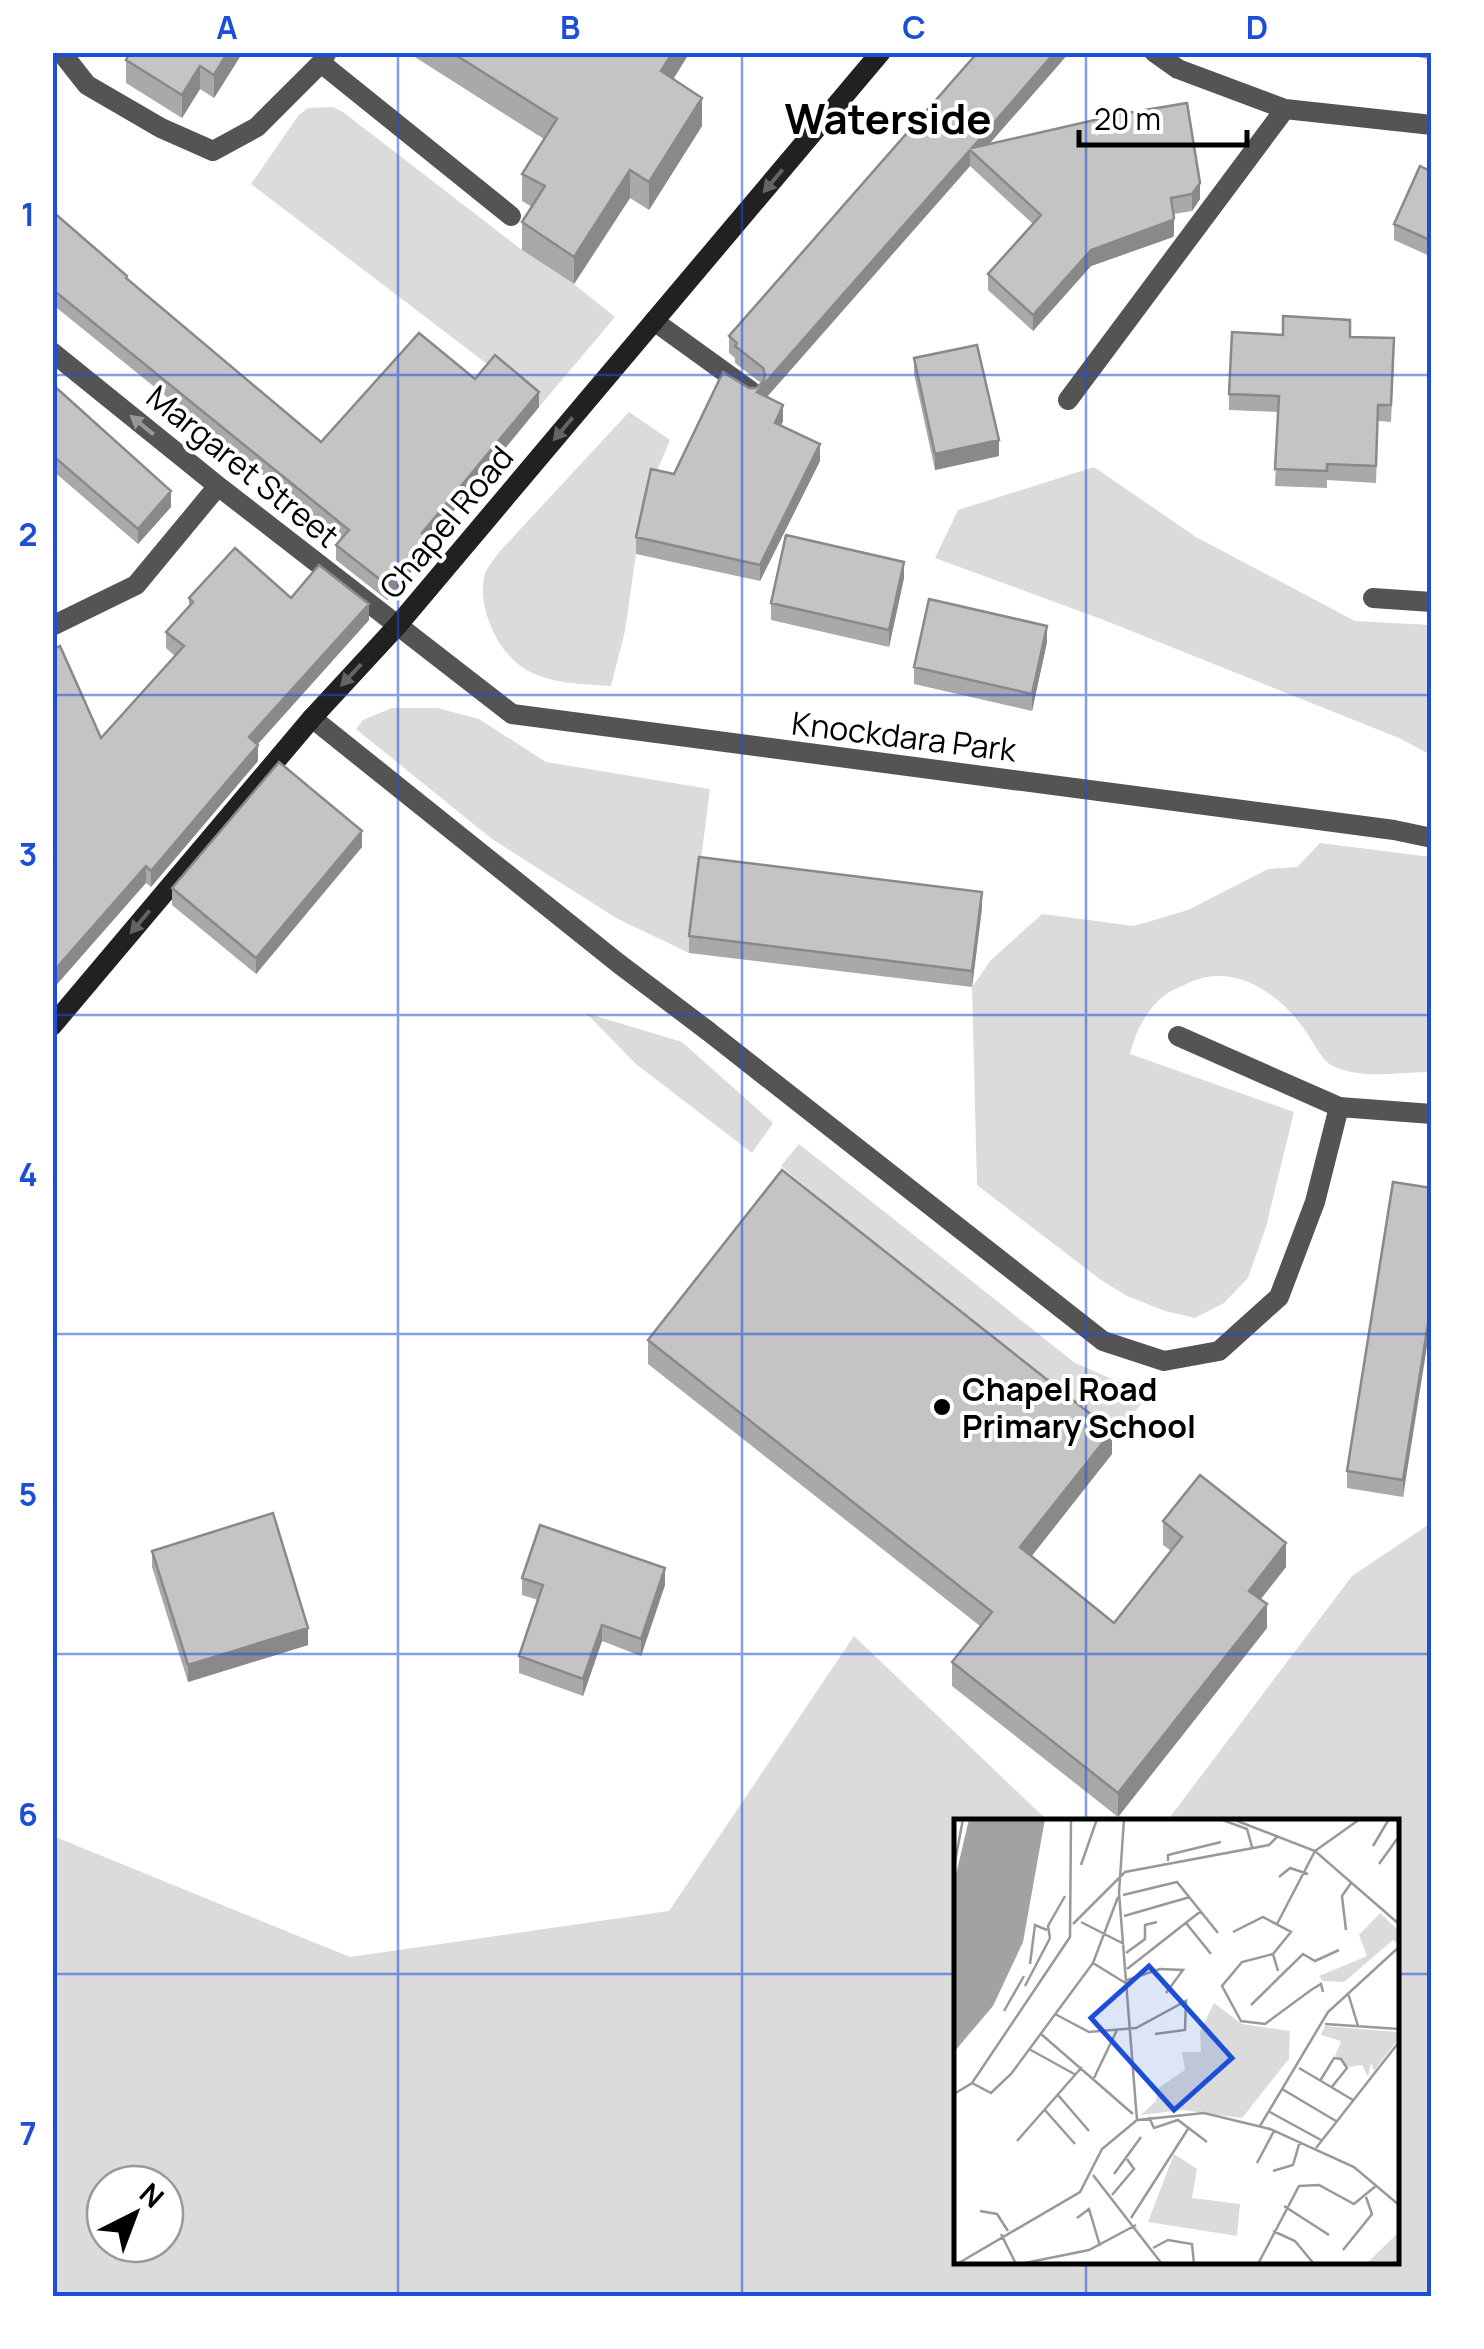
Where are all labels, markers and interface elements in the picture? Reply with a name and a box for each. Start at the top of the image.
text: A [216,5,238,49]
text: B [560,5,580,49]
text: C [902,5,926,49]
text: D [1246,5,1268,49]
scale bar [1079,85,1246,147]
district label: Waterside [784,89,992,147]
text: 20 m [1094,98,1161,139]
one-way arrow [762,168,784,193]
text: 1 [21,192,35,236]
street label: Margaret Street [138,375,348,557]
one-way arrow [129,415,155,436]
one-way arrow [552,416,574,441]
street label: Chapel Road [369,436,523,608]
text: 2 [18,512,38,556]
one-way arrow [340,663,363,687]
street label: Knockdara Park [789,700,1020,772]
text: 3 [19,832,37,876]
one-way arrow [129,909,151,934]
text: 4 [18,1152,38,1196]
place label: Chapel Road Primary School [962,1367,1196,1448]
marker: Chapel Road Primary School [931,1396,953,1418]
text: 5 [19,1472,37,1516]
text: 6 [18,1792,38,1836]
inset map [954,1819,1399,2264]
text: 7 [19,2111,37,2155]
north arrow [85,2164,185,2264]
text: N [132,2174,173,2216]

